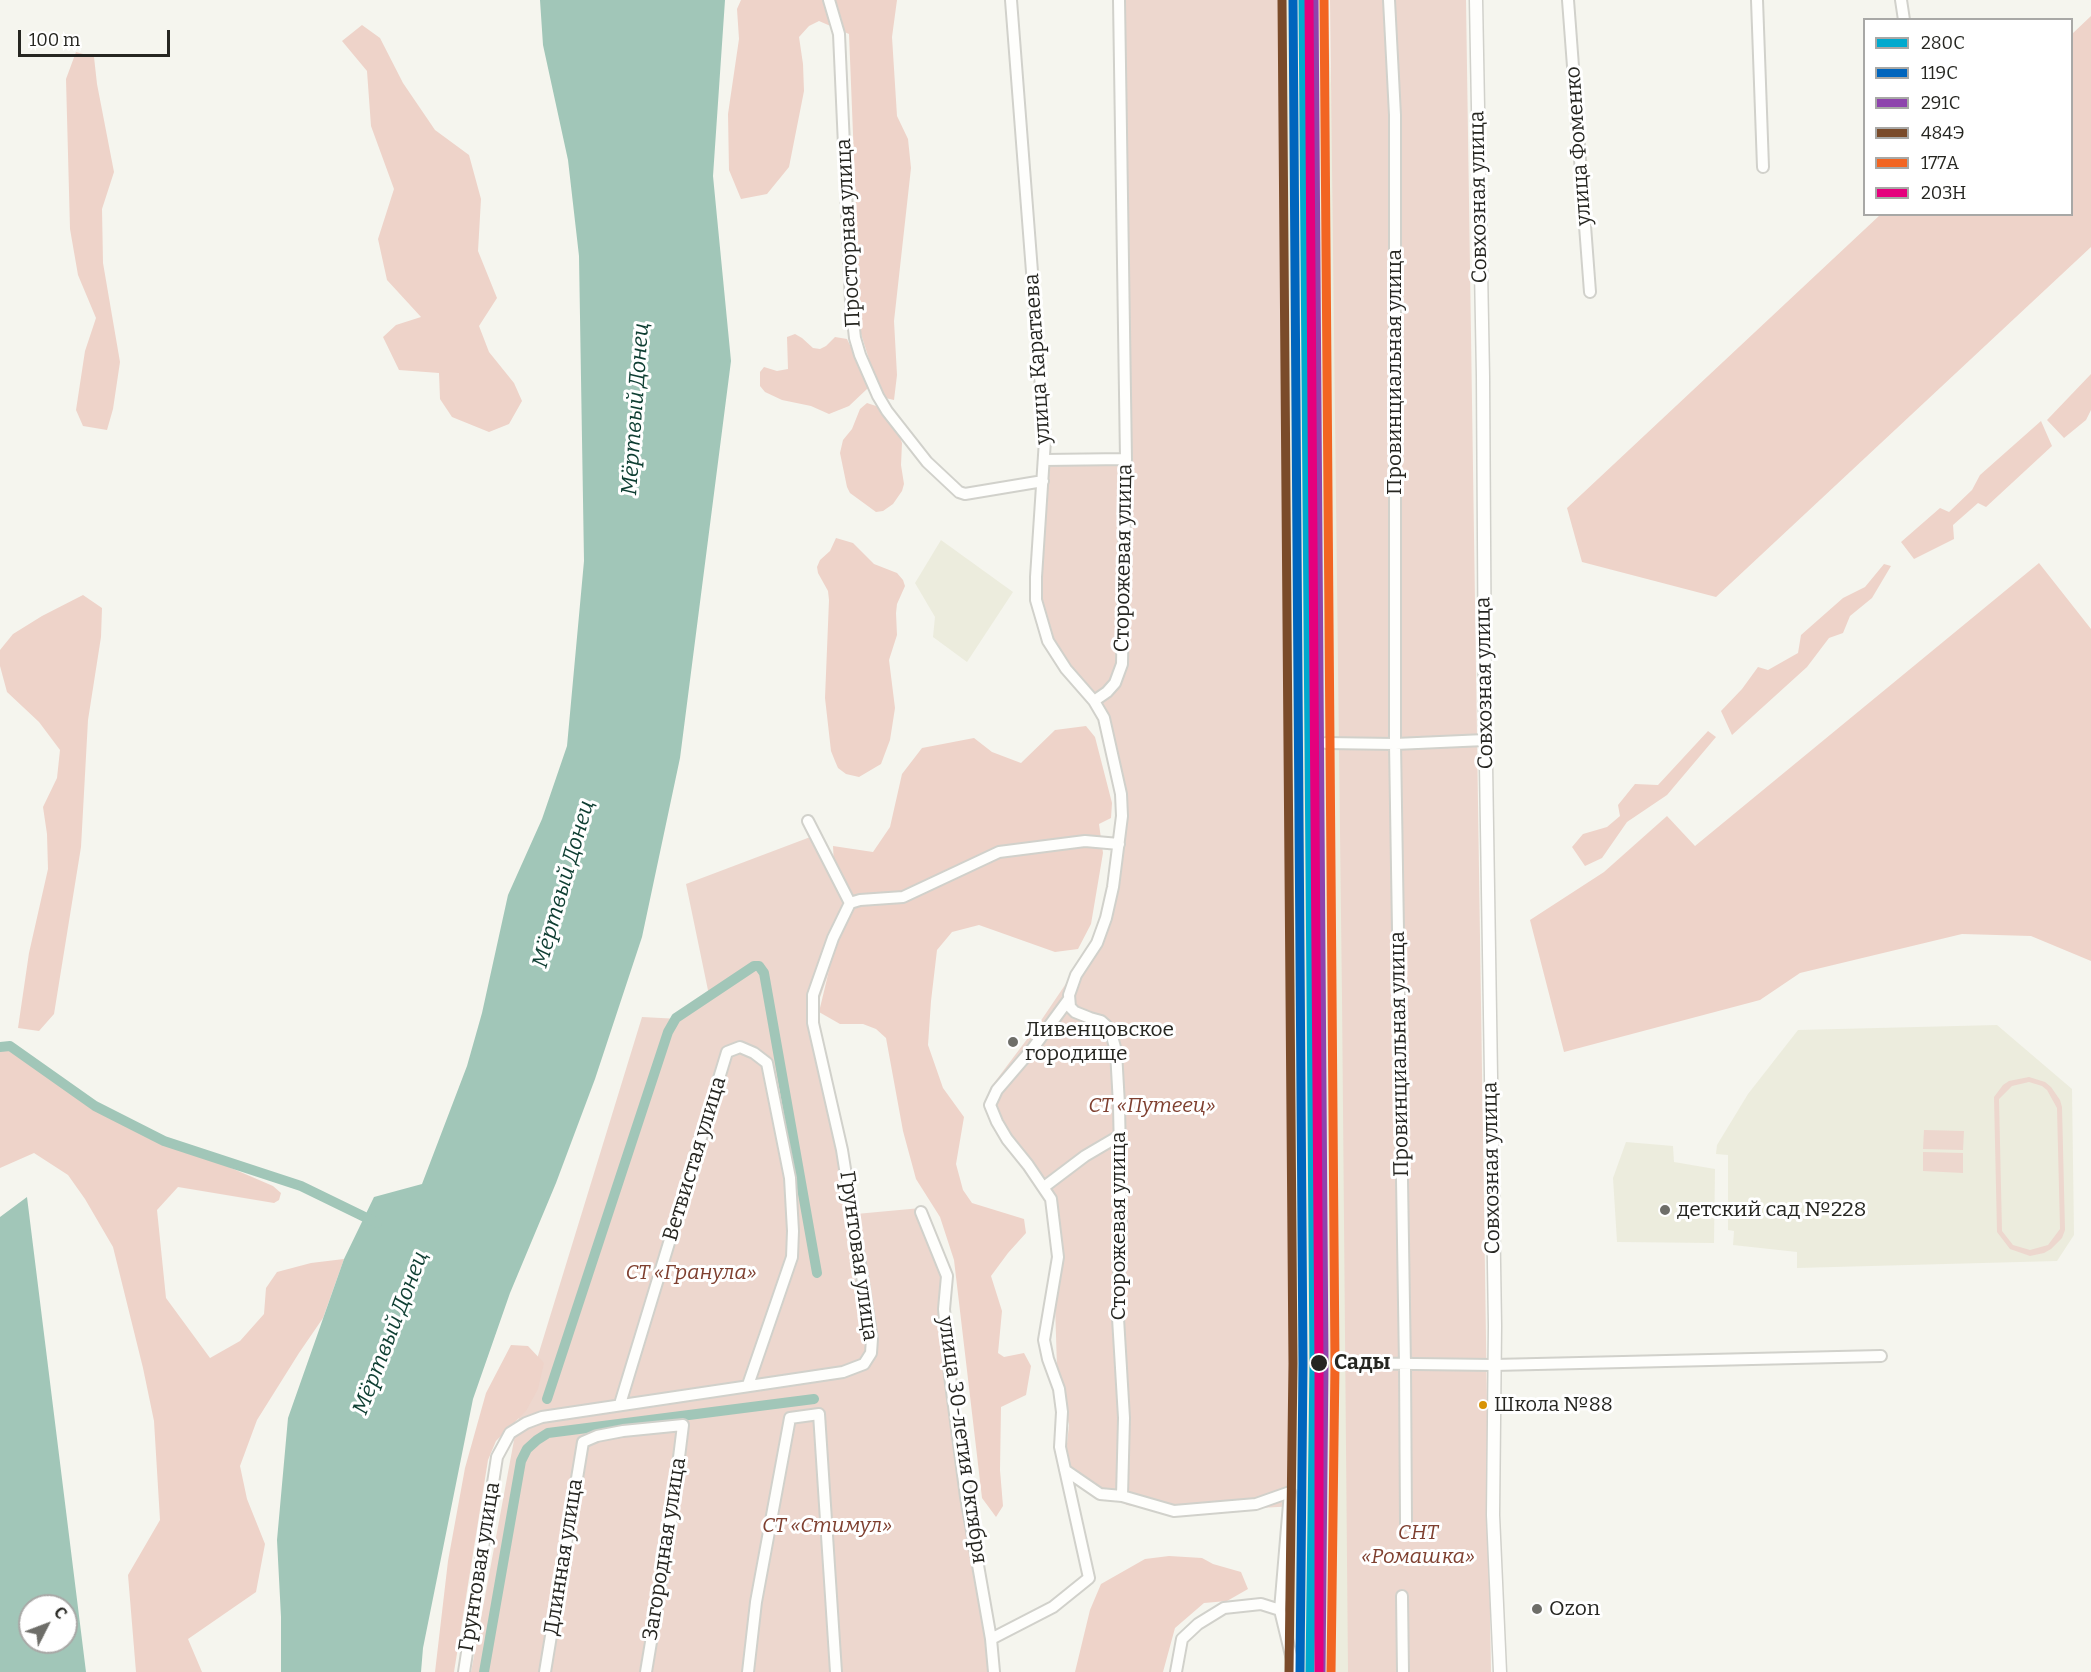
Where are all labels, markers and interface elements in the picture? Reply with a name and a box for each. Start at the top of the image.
scale bar [21,18,172,56]
legend [1863,18,2073,216]
text: 100 m [29,29,80,51]
text: 280С [1921,32,1965,54]
text: 119С [1921,62,1958,84]
street label: улица Фоменко [1561,65,1597,227]
text: 291С [1921,92,1960,114]
street label: Совхозная улица [1465,110,1493,284]
text: 484Э [1921,122,1965,144]
street label: Просторная улица [831,138,867,328]
text: 177А [1921,152,1959,174]
text: 203Н [1921,182,1966,204]
street label: Провинциальная улица [1382,249,1408,495]
street label: улица Каратаева [1019,273,1057,445]
water label: Мёртвый Донец [617,322,655,496]
street label: Сторожевая улица [1110,463,1138,653]
street label: Совхозная улица [1471,596,1499,770]
water label: Мёртвый Донец [527,797,601,971]
street label: Провинциальная улица [1385,931,1415,1177]
place label: Ливенцовское городище [1025,1017,1174,1067]
marker: Ливенцовское городище [1006,1035,1020,1049]
street label: Ветвистая улица [658,1074,732,1244]
street label: Совхозная улица [1478,1081,1506,1255]
park label: СТ «Путеец» [1088,1093,1216,1119]
street label: Сторожевая улица [1106,1132,1132,1320]
street label: Грунтовая улица [834,1169,882,1343]
place label: детский сад №228 [1677,1197,1866,1223]
marker: детский сад №228 [1658,1203,1672,1217]
water label: Мёртвый Донец [348,1247,434,1419]
park label: СТ «Гранула» [625,1260,757,1286]
street label: улица 30-летия Октября [932,1315,992,1565]
place label: Сады [1334,1350,1390,1376]
marker: Сады [1309,1353,1329,1373]
place label: Школа №88 [1494,1393,1613,1417]
marker: Школа №88 [1477,1399,1489,1411]
street label: Загородная улица [638,1456,692,1642]
street label: Длинная улица [539,1477,589,1637]
street label: Грунтовая улица [454,1480,506,1654]
park label: СТ «Стимул» [762,1513,892,1539]
park label: СНТ «Ромашка» [1361,1520,1475,1570]
north arrow [18,1594,78,1654]
place label: Ozon [1549,1596,1600,1622]
marker: Ozon [1530,1602,1544,1616]
text: С [50,1603,71,1623]

